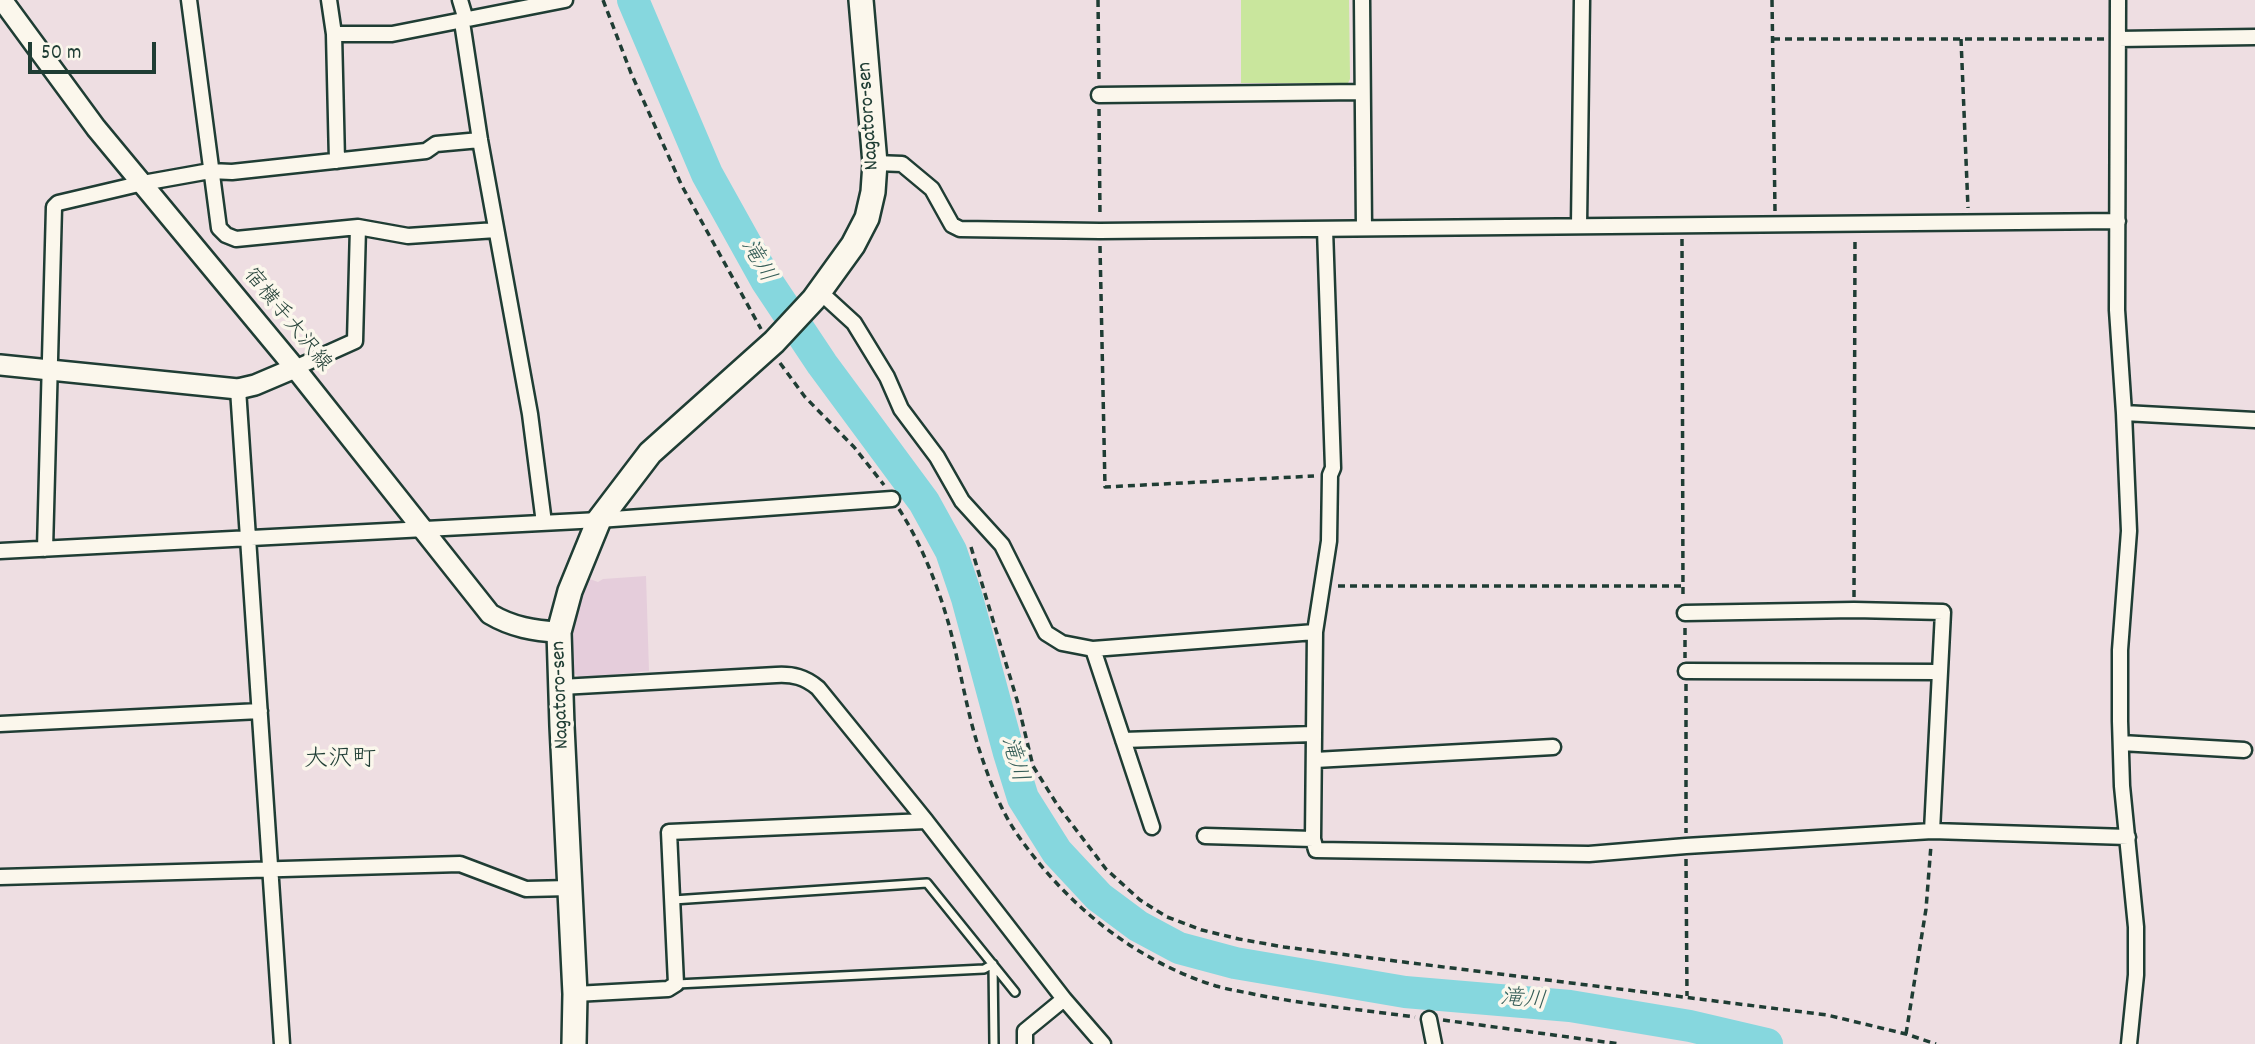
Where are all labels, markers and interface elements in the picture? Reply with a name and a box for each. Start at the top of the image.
scale bar [32,28,159,72]
text: 50 m [41,39,81,69]
street label: Nagatoro-sen [854,61,886,171]
water label: 滝川 [733,235,779,289]
street label: 宿横手大沢線 [237,264,335,378]
street label: Nagatoro-sen [548,640,576,750]
water label: 滝川 [992,734,1032,786]
district label: 大沢町 [304,748,376,776]
water label: 滝川 [1499,986,1547,1018]

